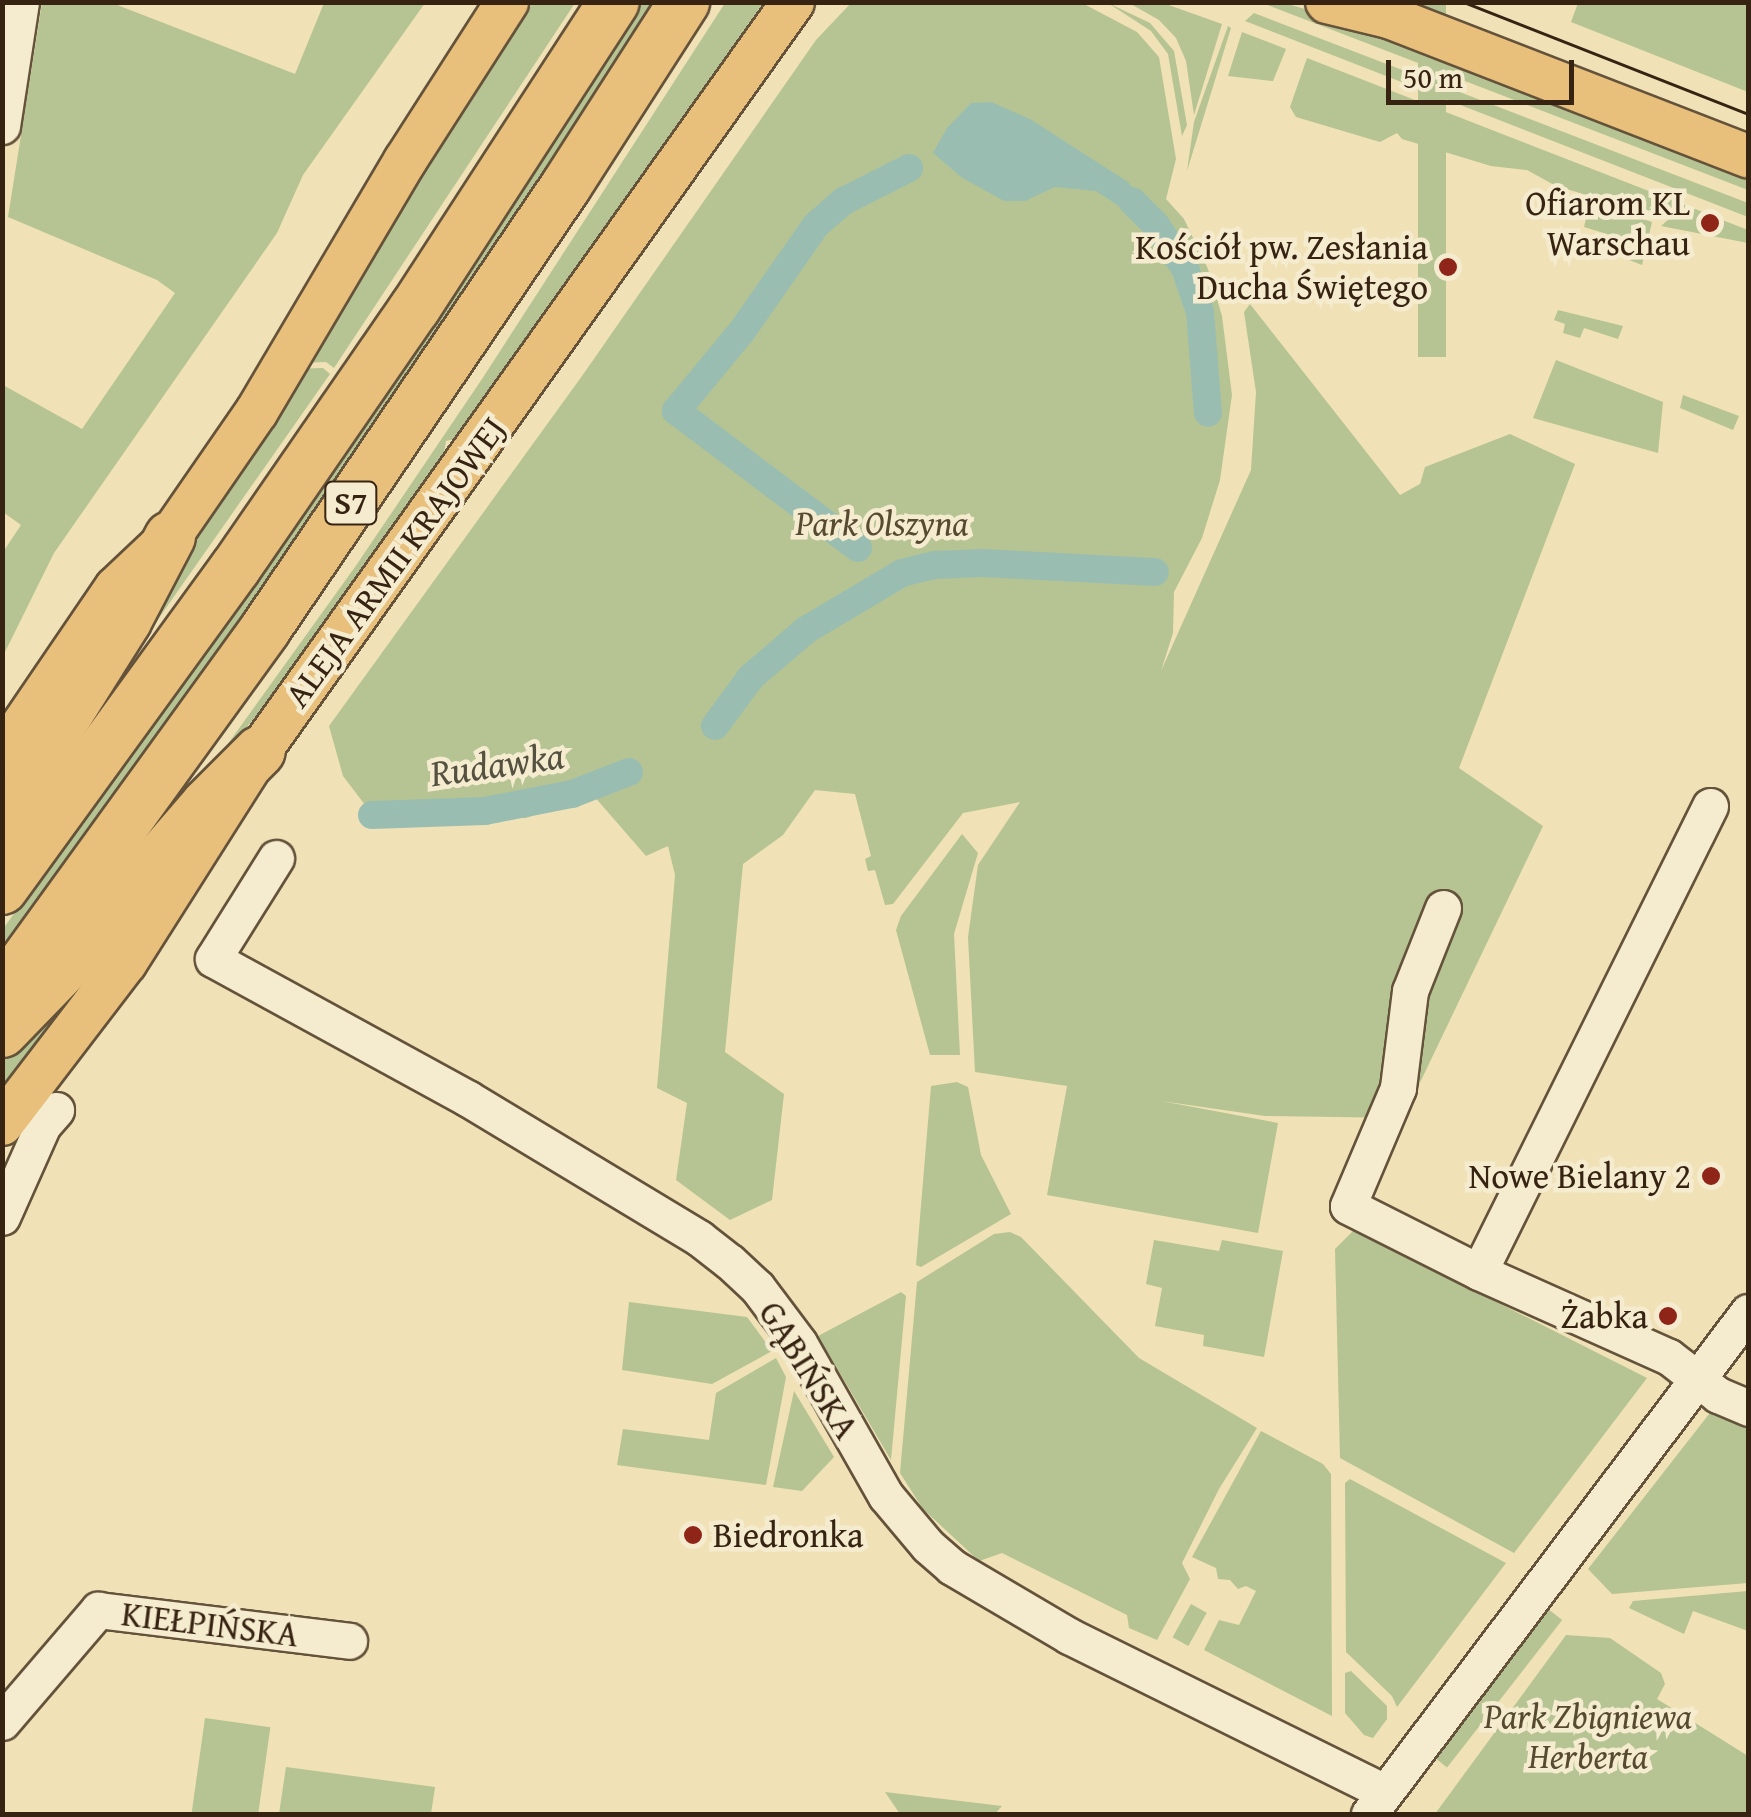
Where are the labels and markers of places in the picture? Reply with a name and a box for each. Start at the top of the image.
place label: Ofiarom KL Warschau [1525,182,1690,264]
marker: Ofiarom KL Warschau [1699,212,1721,234]
place label: Kościół pw. Zesłania Ducha Świętego [1135,226,1428,308]
marker: Kościół pw. Zesłania Ducha Świętego [1437,256,1459,278]
place label: Nowe Bielany 2 [1468,1155,1691,1197]
marker: Nowe Bielany 2 [1700,1165,1722,1187]
place label: Żabka [1560,1295,1648,1337]
marker: Żabka [1657,1305,1679,1327]
place label: Biedronka [713,1514,863,1556]
marker: Biedronka [682,1524,704,1546]

